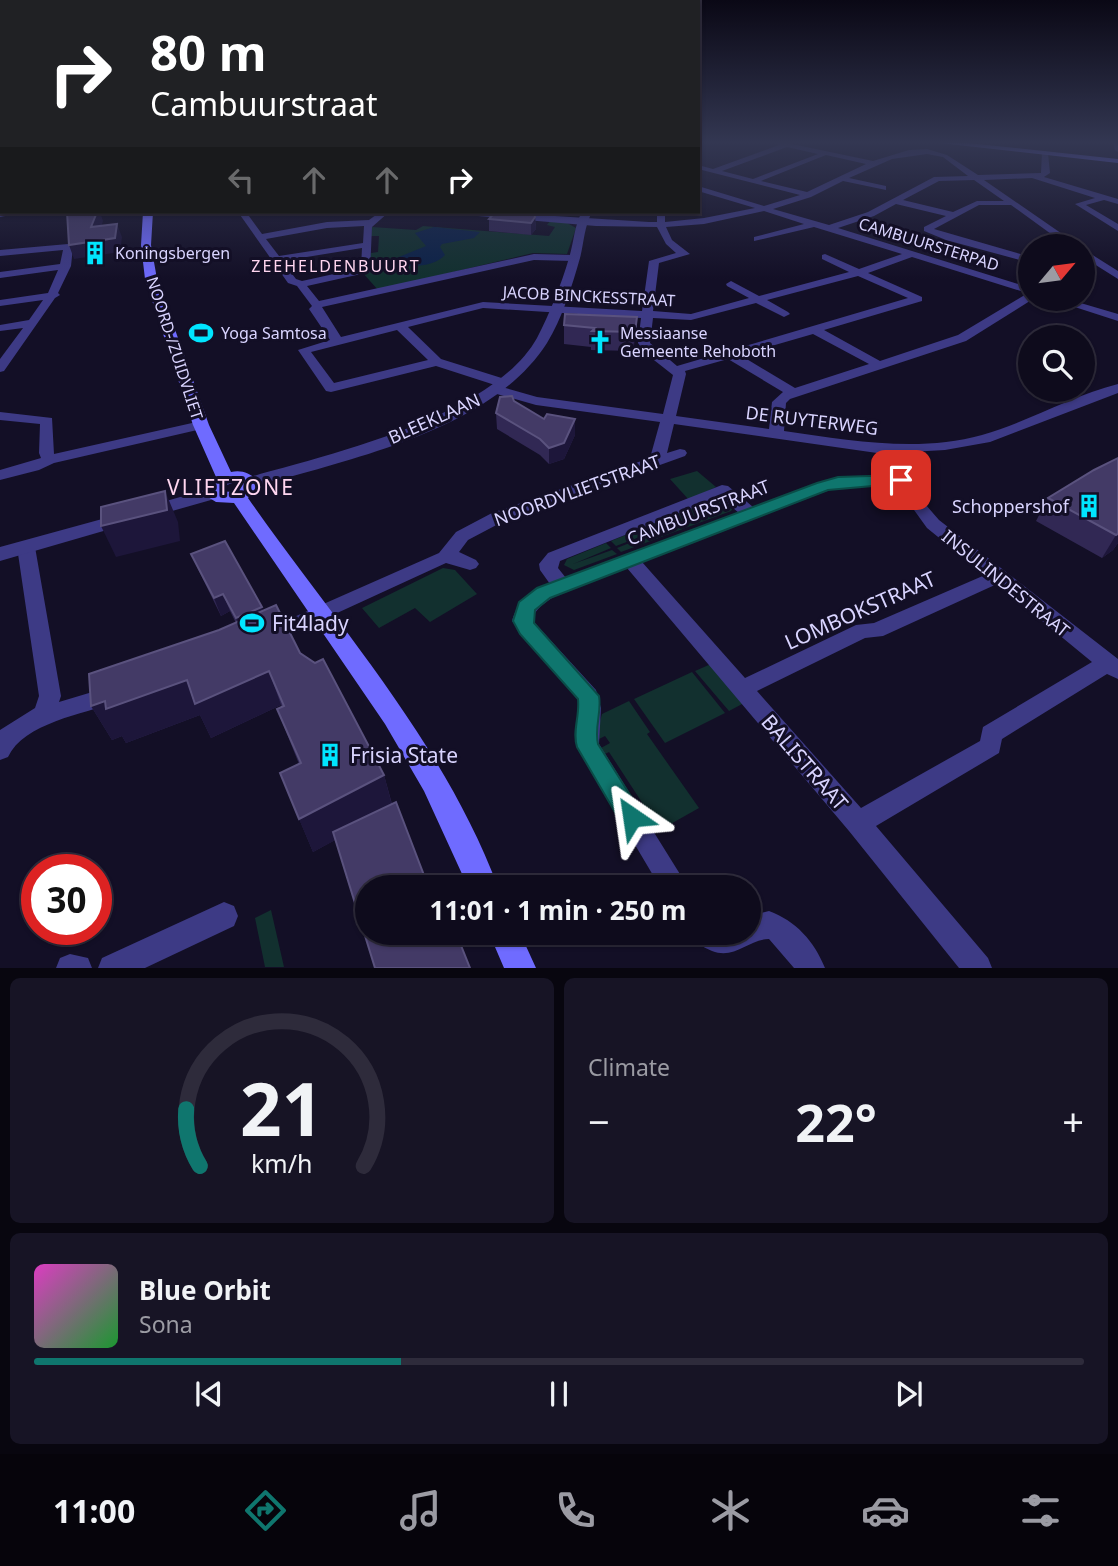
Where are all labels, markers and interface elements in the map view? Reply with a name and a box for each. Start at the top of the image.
text: 80 m [150,19,267,85]
icon: right [35,28,126,119]
text: Cambuurstraat [150,82,377,125]
icon: left [222,161,260,199]
icon: ahead [295,161,333,199]
icon: ahead [368,161,406,199]
icon: right [441,161,479,199]
street label: CAMBUURSTERPAD [856,212,1002,276]
north arrow [1018,234,1096,312]
map controls [1018,234,1095,402]
building icon: Koningsbergen [81,239,109,267]
place label: Koningsbergen [115,242,230,264]
district label: ZEEHELDENBUURT [251,255,421,277]
street label: NOORD-/ZUIDVLIET [142,274,208,422]
street label: JACOB BINCKESSTRAAT [500,280,676,312]
sports icon: Yoga Samtosa [187,319,215,347]
place label: Yoga Samtosa [221,322,327,344]
place label: Messiaanse Gemeente Rehoboth [620,322,776,362]
button: search [1018,325,1095,402]
church icon: Messiaanse Gemeente Rehoboth [586,328,614,356]
street label: BLEEKLAAN [384,387,484,449]
street label: DE RUYTERWEG [744,400,880,440]
street label: NOORDVLIETSTRAAT [491,449,663,531]
pin [871,450,931,510]
icon: arrive [882,461,920,499]
district label: VLIETZONE [167,473,295,501]
street label: CAMBUURSTRAAT [623,474,773,550]
building icon: Schoppershof [1075,492,1103,520]
place label: Schoppershof [952,494,1070,518]
street label: INSULINDESTRAAT [937,524,1075,642]
street label: LOMBOKSTRAAT [780,564,940,656]
sports icon: Fit4lady [238,609,266,637]
place label: Fit4lady [272,609,349,637]
street label: BALISTRAAT [756,708,855,816]
building icon: Frisia State [316,741,344,769]
place label: Frisia State [350,741,458,769]
position arrow [595,780,669,854]
speed limit sign: 30 [21,854,112,945]
text: 11:01 · 1 min · 250 m [430,892,686,928]
text: Climate [588,1051,670,1083]
text: 21 [240,1059,324,1158]
text: 22° [795,1086,877,1157]
text: − [588,1095,610,1147]
text: + [1062,1095,1084,1147]
text: km/h [251,1146,313,1180]
text: Blue Orbit [139,1272,271,1308]
text: Sona [139,1308,193,1340]
icon: previous [190,1375,228,1413]
icon: pause [540,1375,578,1413]
icon: next [890,1375,928,1413]
icon: directions [241,1486,290,1535]
icon: music [396,1486,445,1535]
icon: phone [551,1486,600,1535]
icon: climate [706,1486,755,1535]
icon: car [861,1486,910,1535]
icon: filters [1016,1486,1065,1535]
text: 11:00 [53,1489,135,1532]

